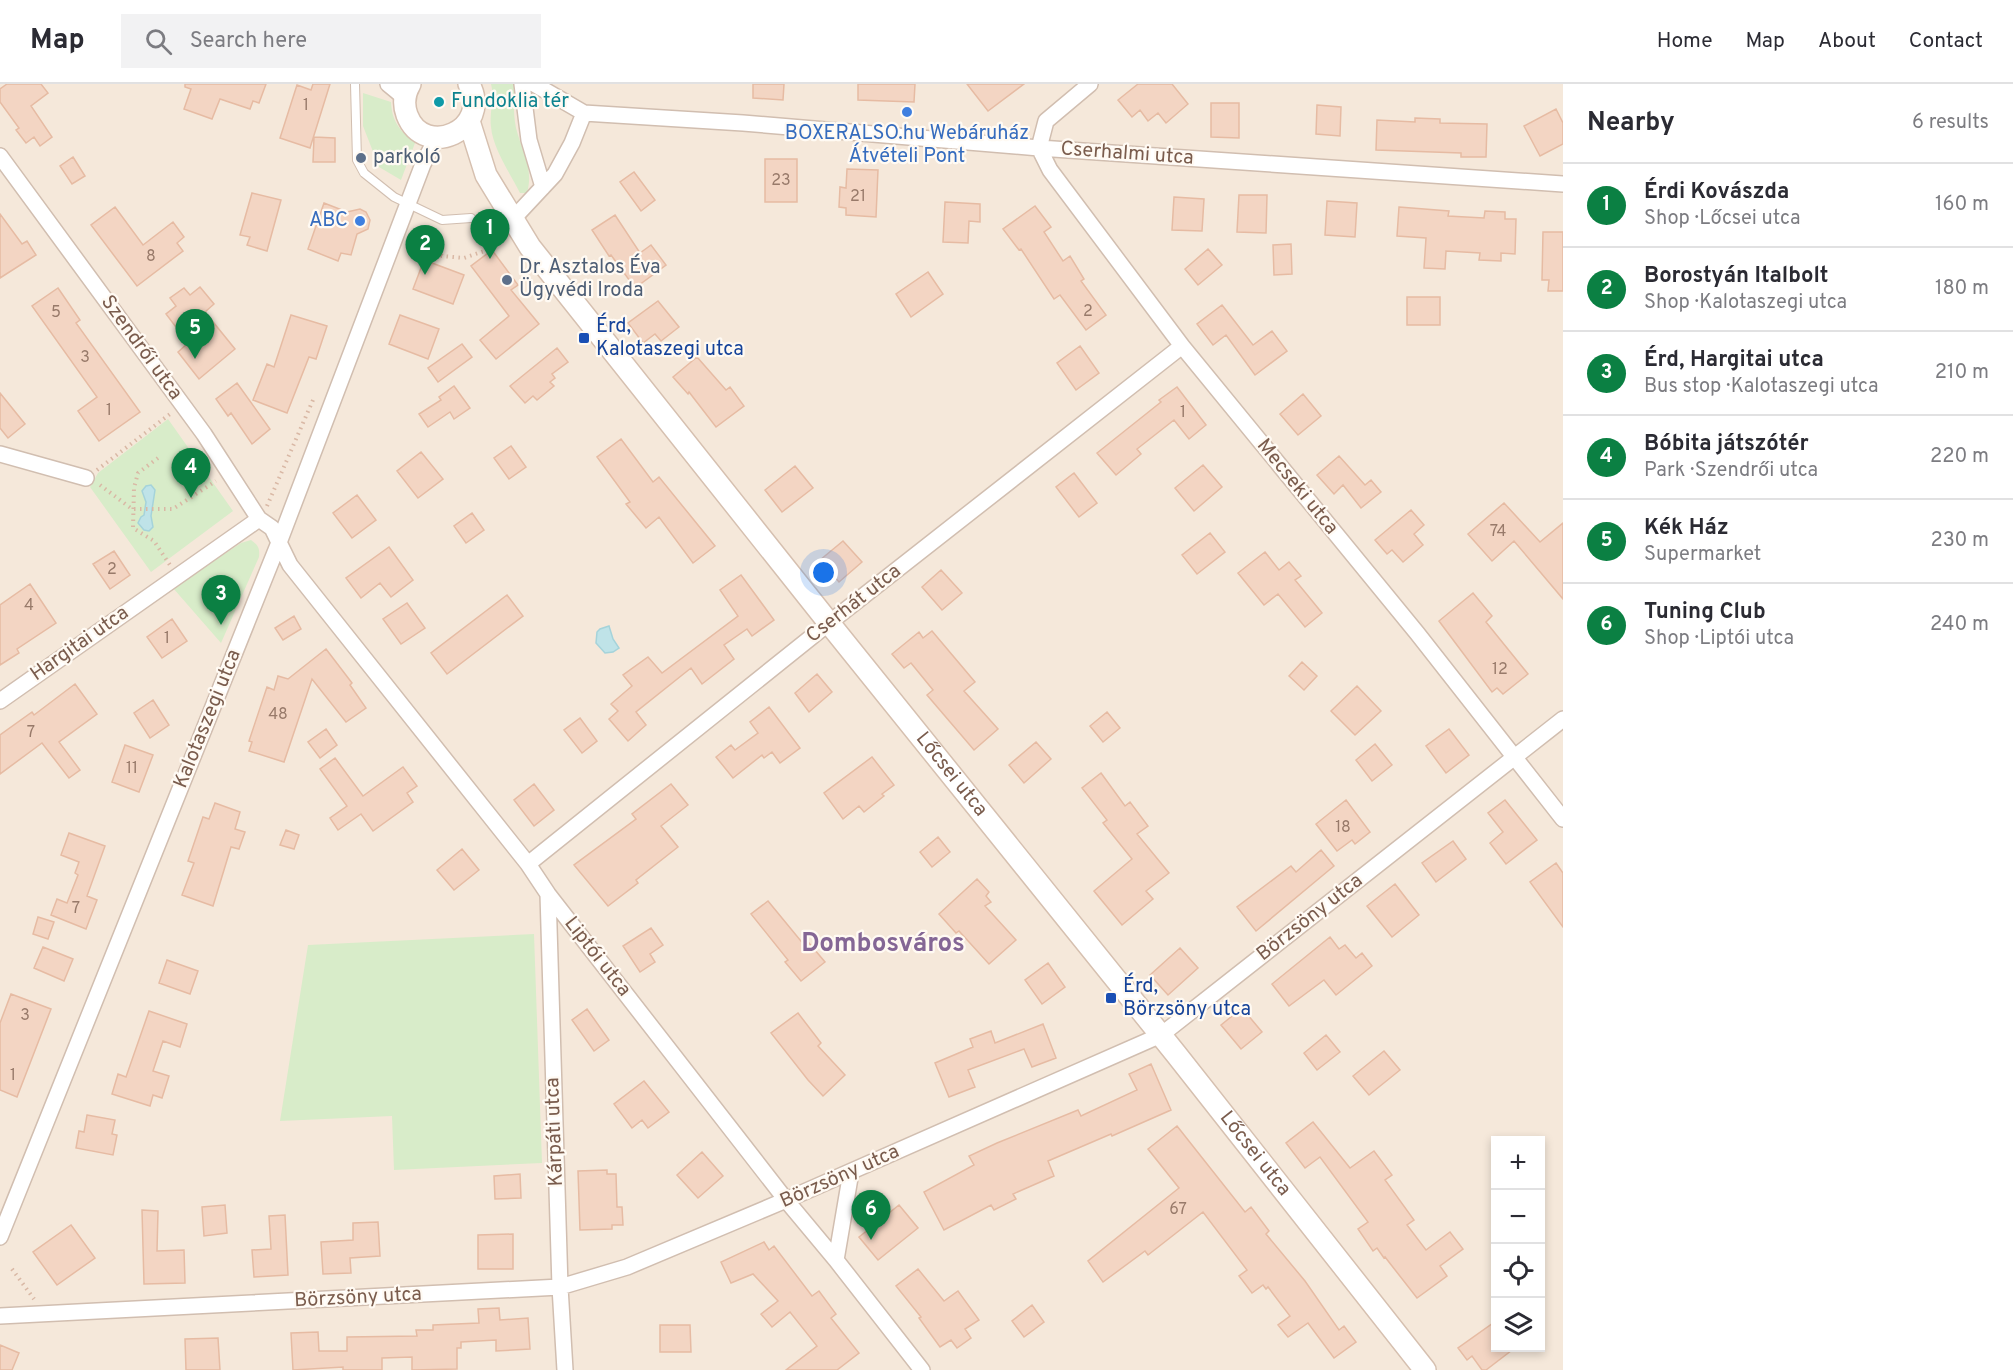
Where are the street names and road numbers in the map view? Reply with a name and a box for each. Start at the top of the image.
street label: Cserhalmi utca [1060,136,1194,172]
street label: Szendrői utca [94,290,188,406]
street label: Mecseki utca [1250,434,1344,540]
street label: Cserhát utca [801,559,907,649]
street label: Hargitai utca [26,601,134,687]
street label: Kalotaszegi utca [168,646,248,792]
street label: Lőcsei utca [909,727,993,822]
street label: Börzsöny utca [1252,868,1368,968]
street label: Liptói utca [558,912,636,1002]
street label: Kárpáti utca [540,1077,570,1187]
street label: Lőcsei utca [1213,1106,1296,1202]
street label: Börzsöny utca [776,1139,904,1215]
street label: Börzsöny utca [293,1282,423,1314]

